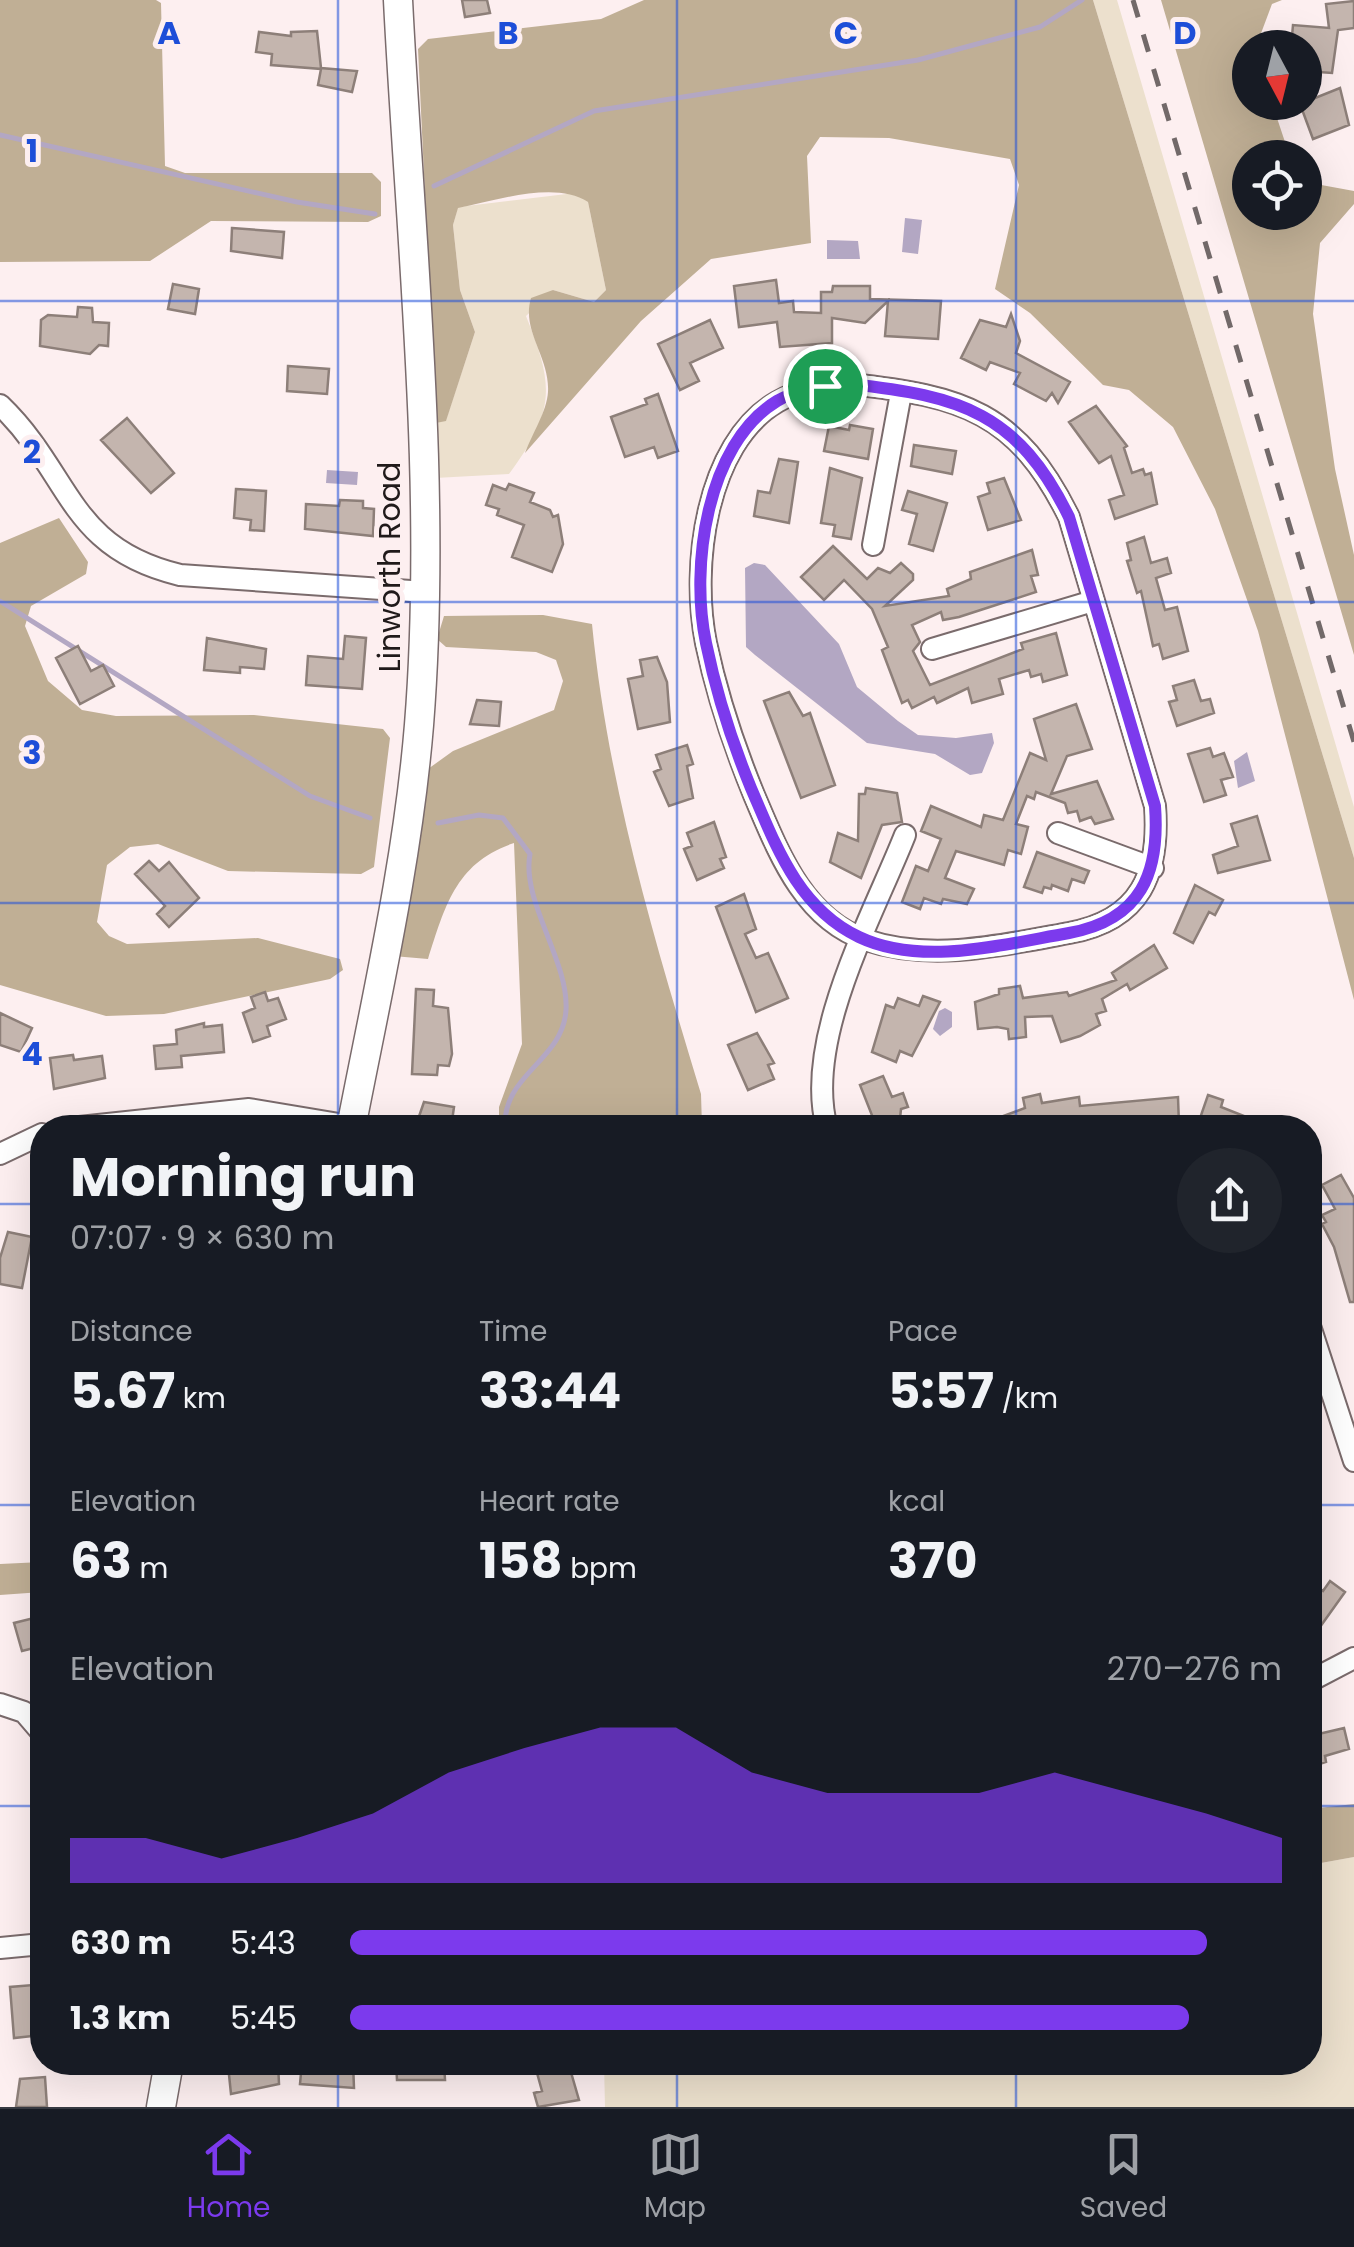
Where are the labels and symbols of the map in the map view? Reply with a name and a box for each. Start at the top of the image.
text: A [157,10,181,55]
text: B [497,10,519,55]
text: C [834,10,858,55]
text: D [1173,10,1197,55]
north arrow [1232,30,1322,120]
text: 1 [26,128,38,173]
pin [783,344,868,429]
text: 2 [23,429,41,474]
street label: Linworth Road [368,462,411,672]
text: 3 [22,730,42,775]
text: 4 [21,1031,43,1076]

